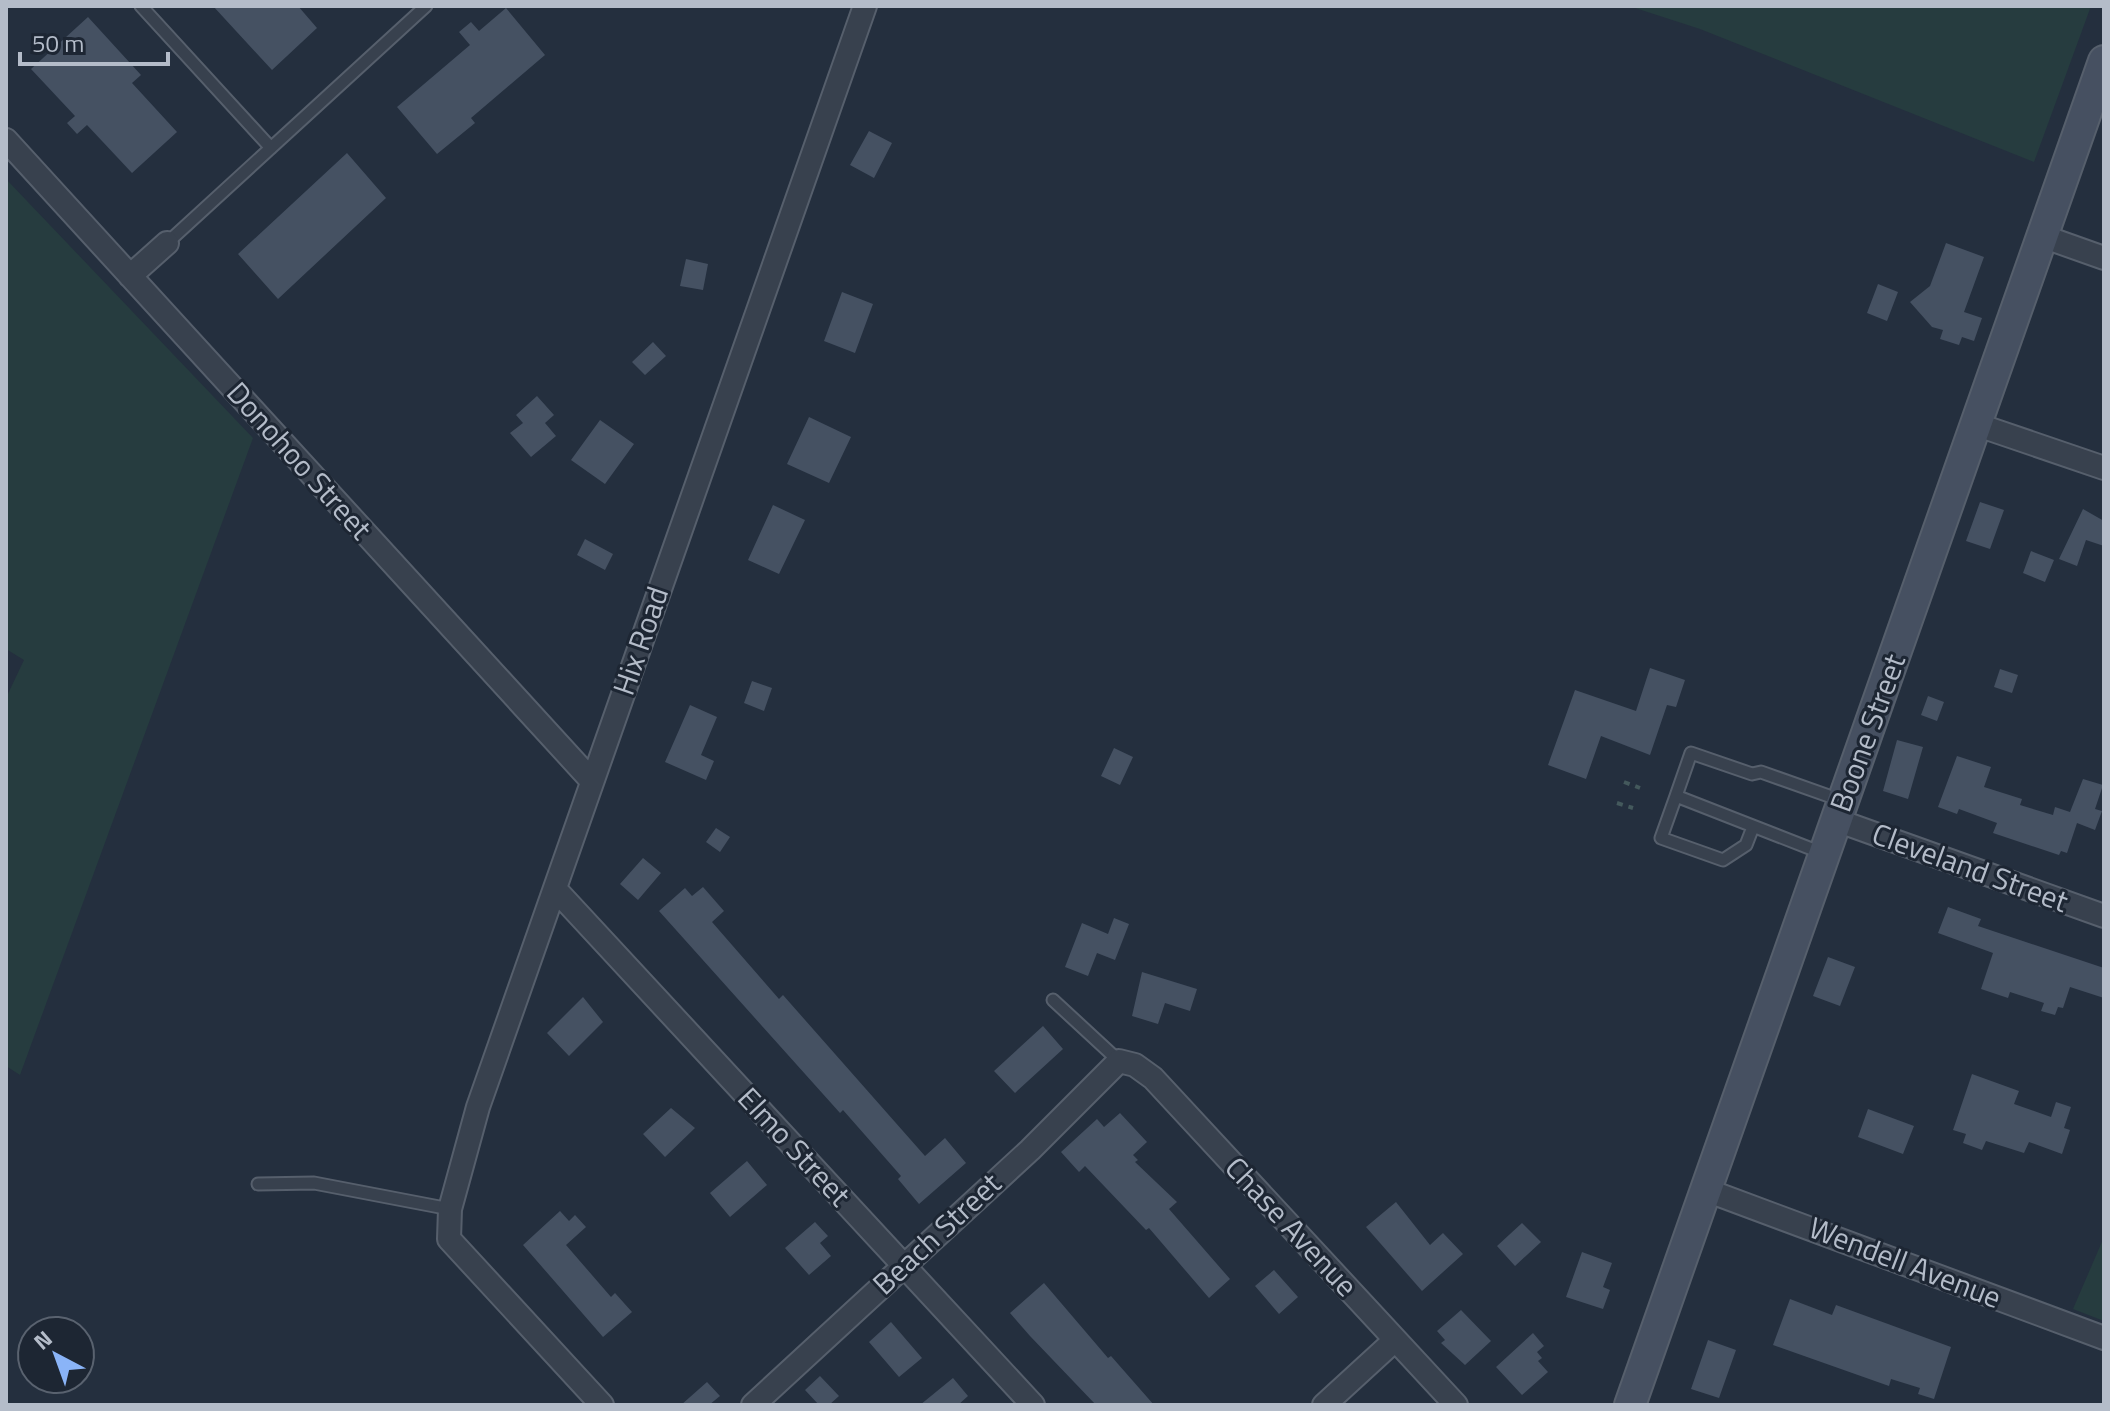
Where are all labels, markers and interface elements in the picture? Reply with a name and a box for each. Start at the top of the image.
scale bar [20,16,168,66]
text: 50 m [32,25,84,61]
street label: Donohoo Street [216,371,384,550]
street label: Hix Road [600,580,680,701]
street label: Boone Street [1817,647,1917,818]
street label: Cleveland Street [1866,810,2075,924]
street label: Elmo Street [727,1076,862,1217]
street label: Chase Avenue [1215,1146,1369,1307]
street label: Beach Street [861,1161,1012,1305]
street label: Wendell Avenue [1803,1204,2008,1320]
north arrow [16,1315,96,1395]
text: N [26,1322,60,1358]

